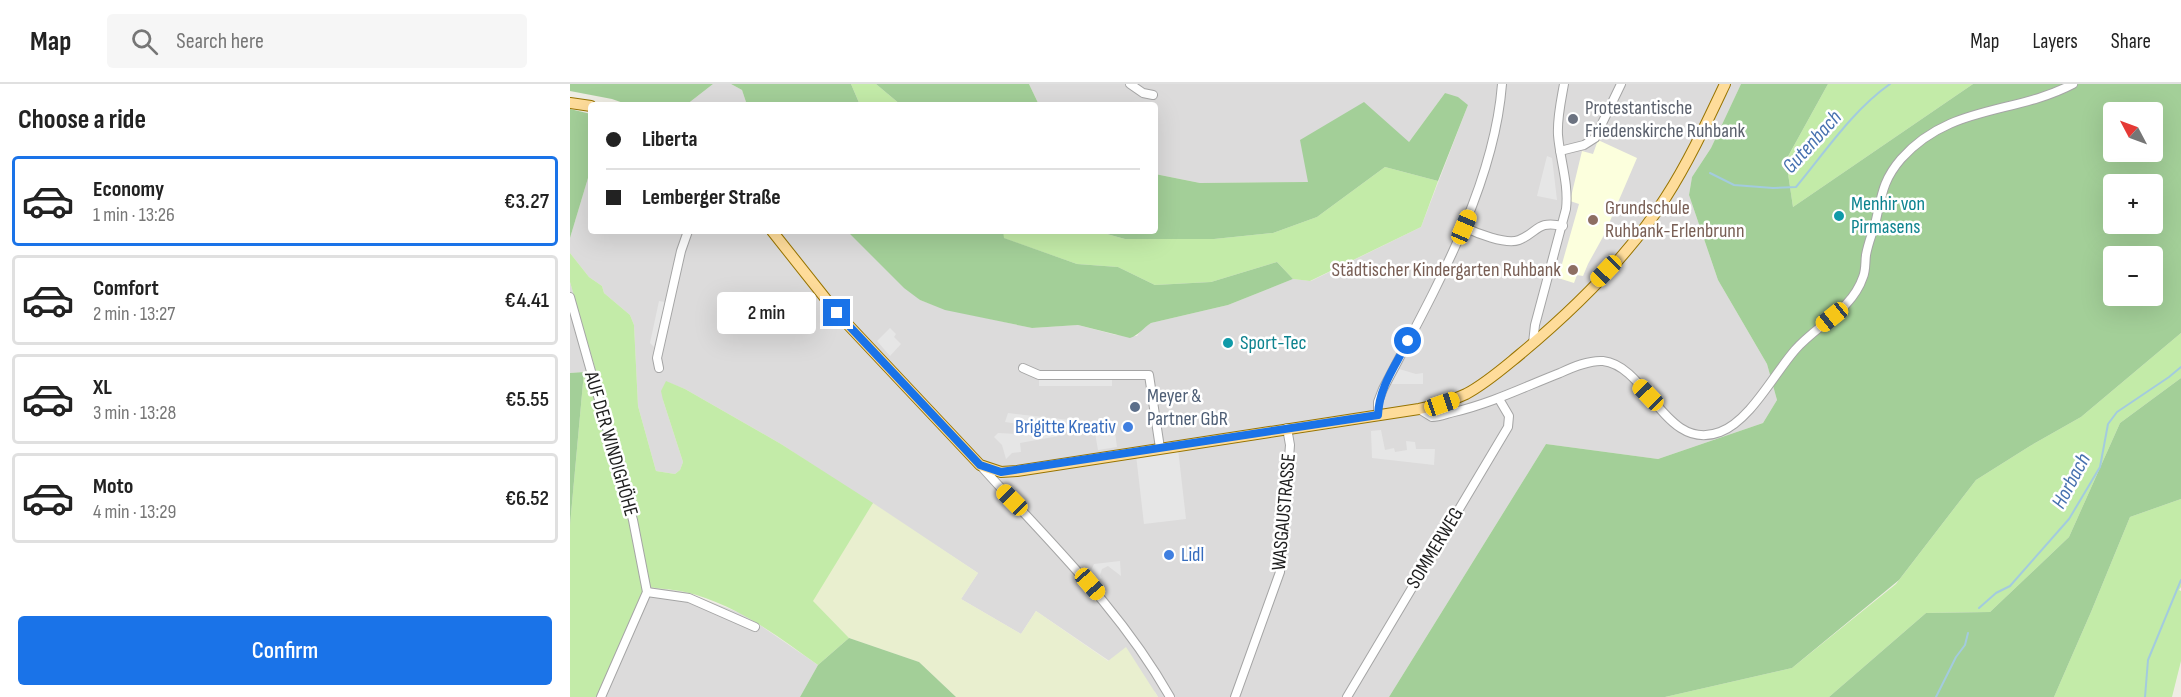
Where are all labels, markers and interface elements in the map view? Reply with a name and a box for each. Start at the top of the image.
search box [107,14,527,68]
text: Map [30,25,71,58]
icon: search [128,25,161,58]
text: Search here [176,28,264,55]
text: Map [1970,29,1999,54]
text: Layers [2032,29,2078,54]
text: Share [2111,29,2151,54]
place label: Protestantische Friedenskirche Ruhbank [1585,96,1745,143]
north arrow [2103,102,2163,162]
map controls [2103,102,2163,306]
text: Choose a ride [18,104,146,136]
water label: Gutenbach [1777,105,1847,179]
marker: Protestantische Friedenskirche Ruhbank [1566,112,1580,126]
text: Liberta [642,126,697,153]
icon: car [21,174,75,228]
button: + [2103,174,2163,234]
text: Economy [93,176,164,203]
text: Lemberger Straße [642,184,781,211]
text: €3.27 [504,188,549,215]
place label: Menhir von Pirmasens [1851,192,1925,239]
place label: Grundschule Ruhbank-Erlenbrunn [1605,196,1744,243]
text: 1 min · 13:26 [93,203,175,227]
car [1449,207,1479,247]
marker: Menhir von Pirmasens [1832,209,1846,223]
marker: Grundschule Ruhbank-Erlenbrunn [1586,213,1600,227]
button: − [2103,246,2163,306]
car [1587,252,1625,290]
place label: Städtischer Kindergarten Ruhbank [1331,258,1561,282]
marker: Städtischer Kindergarten Ruhbank [1566,263,1580,277]
icon: car [21,273,75,327]
text: Comfort [93,275,159,302]
text: €4.41 [505,287,549,314]
callout: 2 min [717,292,816,334]
route end [823,299,850,326]
car [1812,299,1852,335]
text: 2 min [748,301,785,325]
text: 2 min · 13:27 [93,302,175,326]
route start [1394,327,1421,354]
place label: Sport-Tec [1240,331,1306,355]
marker: Sport-Tec [1221,336,1235,350]
street label: AUF DER WINDIGHÖHE [579,368,643,519]
icon: car [21,372,75,426]
text: XL [93,374,112,401]
car [1629,376,1667,414]
place label: Meyer & Partner GbR [1147,384,1228,431]
text: €5.55 [505,386,549,413]
car [1422,390,1462,418]
marker: Meyer & Partner GbR [1128,400,1142,414]
text: 3 min · 13:28 [93,401,176,425]
place label: Brigitte Kreativ [1015,415,1116,439]
marker: Brigitte Kreativ [1121,420,1135,434]
water label: Horbach [2046,449,2096,513]
street label: WASGAUSTRASSE [1267,453,1301,571]
icon: car [21,471,75,525]
text: Moto [93,473,133,500]
car [993,481,1031,519]
text: €6.52 [505,485,549,512]
text: 4 min · 13:29 [93,500,176,524]
street label: SOMMERWEG [1401,503,1469,593]
place label: Lidl [1181,543,1204,567]
marker: Lidl [1162,548,1176,562]
car [1071,565,1109,603]
button: Confirm [18,616,552,685]

